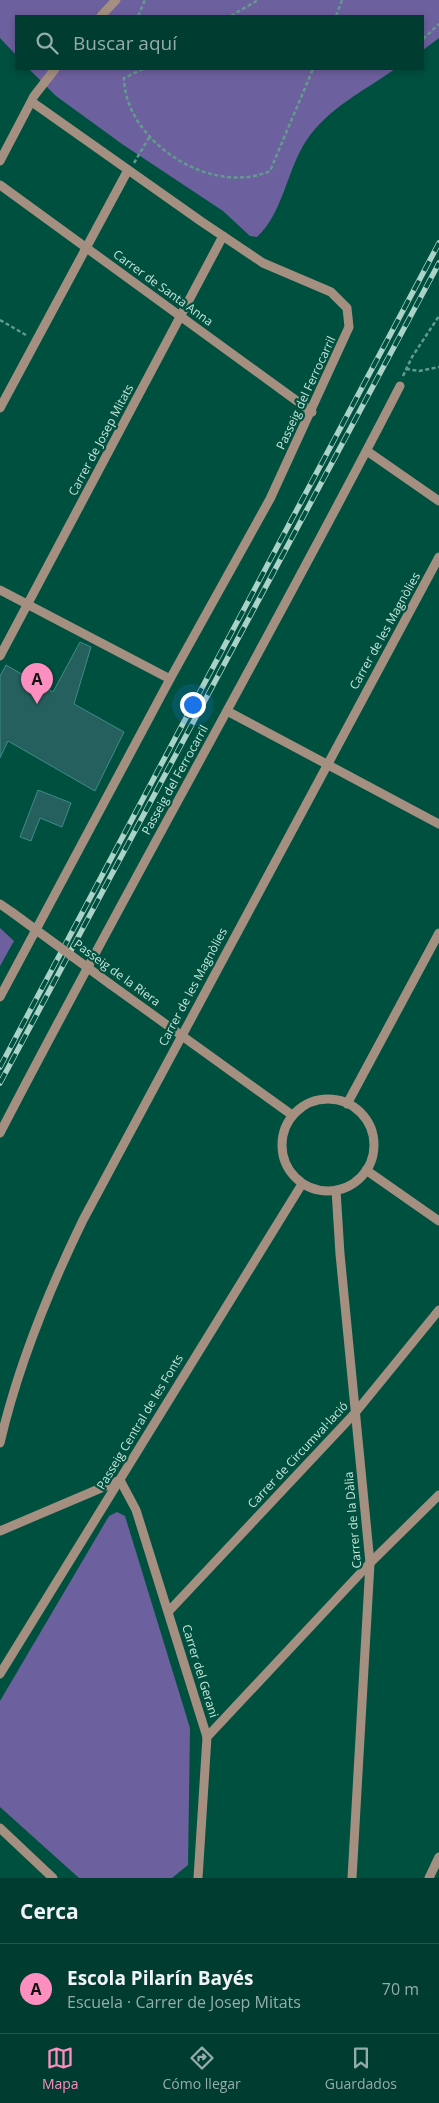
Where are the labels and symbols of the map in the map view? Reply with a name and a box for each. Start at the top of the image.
street label: Carrer de Santa Anna [110,246,217,330]
street label: Passeig del Ferrocarril [272,333,339,452]
street label: Carrer de Josep Mitats [64,381,137,499]
street label: Carrer de les Magnòlies [345,569,424,692]
pin: A [21,663,53,704]
your location [180,692,206,718]
street label: Passeig del Ferrocarril [137,722,212,838]
street label: Carrer de les Magnòlies [154,924,231,1049]
street label: Passeig de la Riera [70,935,164,1010]
street label: Passeig Central de les Fonts [92,1351,187,1493]
street label: Carrer de Circumval·lació [244,1398,352,1512]
street label: Carrer de la Dàlia [340,1471,365,1569]
street label: Carrer del Gerani [178,1622,223,1719]

